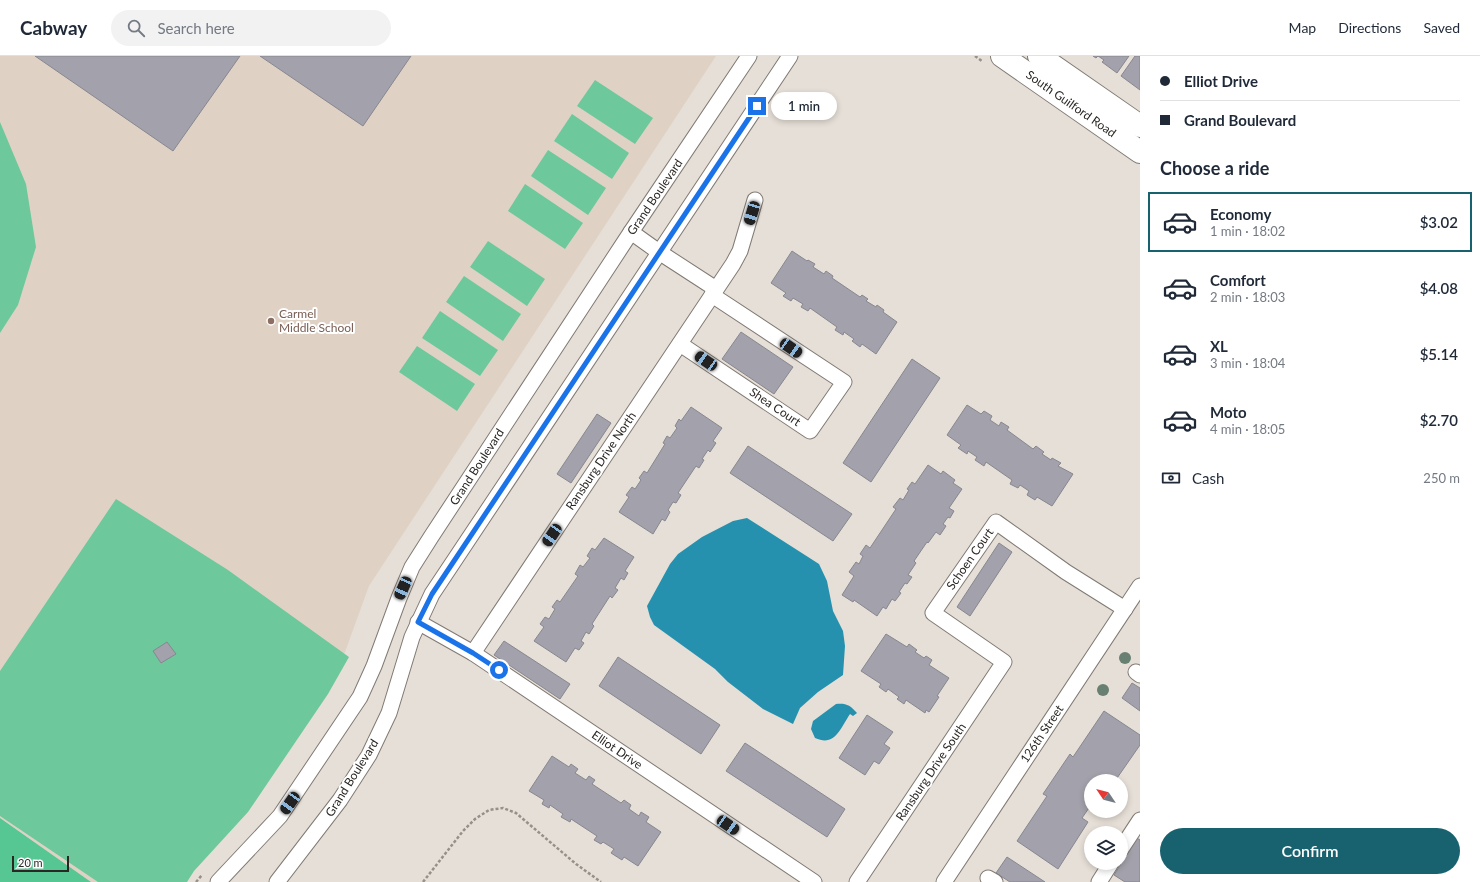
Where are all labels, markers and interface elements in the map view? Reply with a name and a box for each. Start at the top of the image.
search box [111,10,391,46]
text: Cabway [20,16,87,39]
icon: search [125,17,147,39]
text: Search here [157,19,235,37]
text: Map [1289,19,1316,36]
text: Directions [1338,19,1401,36]
text: Saved [1423,19,1460,36]
street label: South Guilford Road [1023,67,1119,140]
text: Elliot Drive [1184,72,1258,90]
callout: 1 min [771,92,837,120]
route end [748,97,766,115]
text: 1 min [788,98,820,114]
text: Grand Boulevard [1184,111,1296,129]
street label: Grand Boulevard [624,156,686,238]
text: Choose a ride [1160,157,1269,179]
car [743,200,761,226]
icon: car [1162,204,1198,240]
text: Economy [1210,205,1271,223]
text: $3.02 [1420,213,1458,231]
text: 1 min · 18:02 [1210,223,1285,239]
icon: car [1162,270,1198,306]
text: Comfort [1210,271,1266,289]
text: $4.08 [1420,279,1458,297]
text: 2 min · 18:03 [1210,289,1285,305]
place label: Carmel Middle School [279,306,354,335]
marker: Carmel Middle School [266,316,276,326]
car [778,336,804,360]
icon: car [1162,336,1198,372]
text: XL [1210,337,1228,355]
text: $5.14 [1420,345,1458,363]
car [693,349,719,373]
text: 3 min · 18:04 [1210,355,1285,371]
street label: Shea Court [747,384,804,430]
icon: car [1162,402,1198,438]
text: Moto [1210,403,1247,421]
street label: Ransburg Drive North [562,409,639,513]
text: $2.70 [1420,411,1458,429]
text: 4 min · 18:05 [1210,421,1285,437]
street label: Grand Boulevard [446,426,507,508]
icon: cash [1160,467,1182,489]
text: Cash [1192,469,1224,487]
text: 250 m [1423,470,1460,486]
car [540,522,564,548]
street label: Schoen Court [943,524,997,592]
car [393,575,413,601]
route start [490,661,508,679]
street label: 126th Street [1017,701,1067,765]
street label: Ransburg Drive South [892,720,969,824]
street label: Elliot Drive [589,727,646,772]
street label: Grand Boulevard [322,736,381,819]
north arrow [1084,774,1128,818]
map controls [1084,774,1128,870]
car [278,790,302,816]
car [715,813,741,837]
button: layers [1084,826,1128,870]
button: Confirm [1160,828,1460,874]
scale bar [12,854,69,873]
text: 20 m [18,856,43,869]

